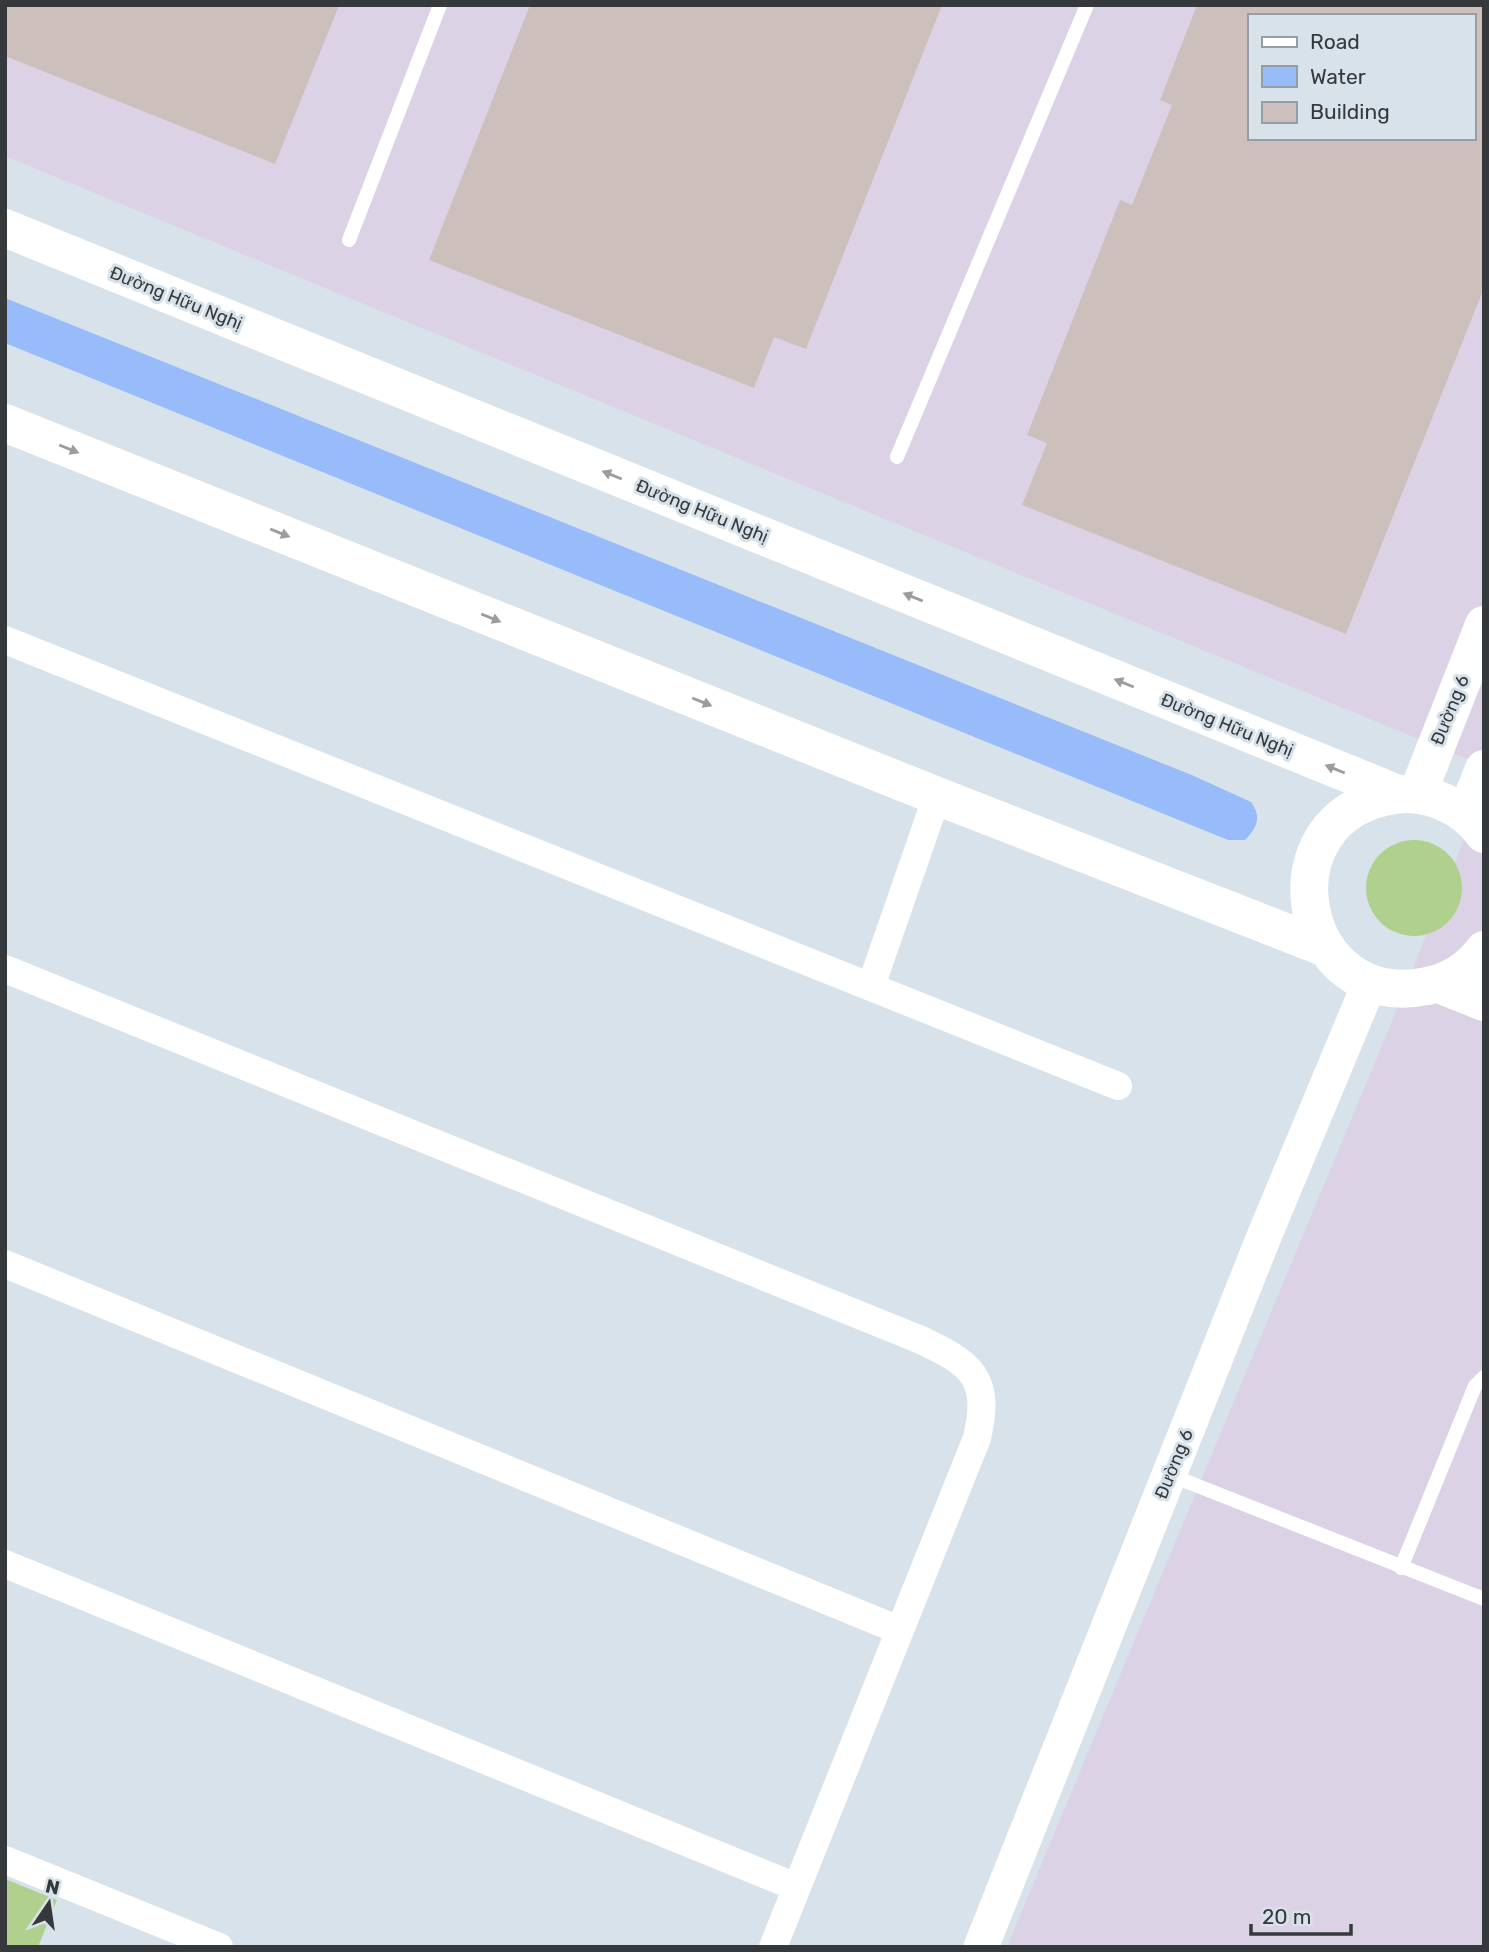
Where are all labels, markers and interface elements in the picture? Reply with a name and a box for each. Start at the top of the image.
legend [1248,14,1475,140]
text: Road [1310,29,1360,54]
text: Water [1310,64,1366,89]
text: Building [1310,99,1390,124]
street label: Đường Hữu Nghị [107,261,245,335]
one-way arrow [58,443,79,454]
one-way arrow [601,469,622,480]
street label: Đường Hữu Nghị [633,474,771,548]
one-way arrow [269,528,290,539]
one-way arrow [903,592,924,603]
one-way arrow [481,612,502,623]
street label: Đường 6 [1426,672,1474,748]
one-way arrow [1114,677,1134,689]
street label: Đường Hữu Nghị [1158,688,1296,762]
one-way arrow [692,697,713,708]
one-way arrow [1324,763,1345,774]
street label: Đường 6 [1150,1426,1198,1502]
north arrow [14,1868,84,1938]
text: N [43,1874,62,1900]
scale bar [1251,1892,1351,1936]
text: 20 m [1262,1904,1311,1929]

